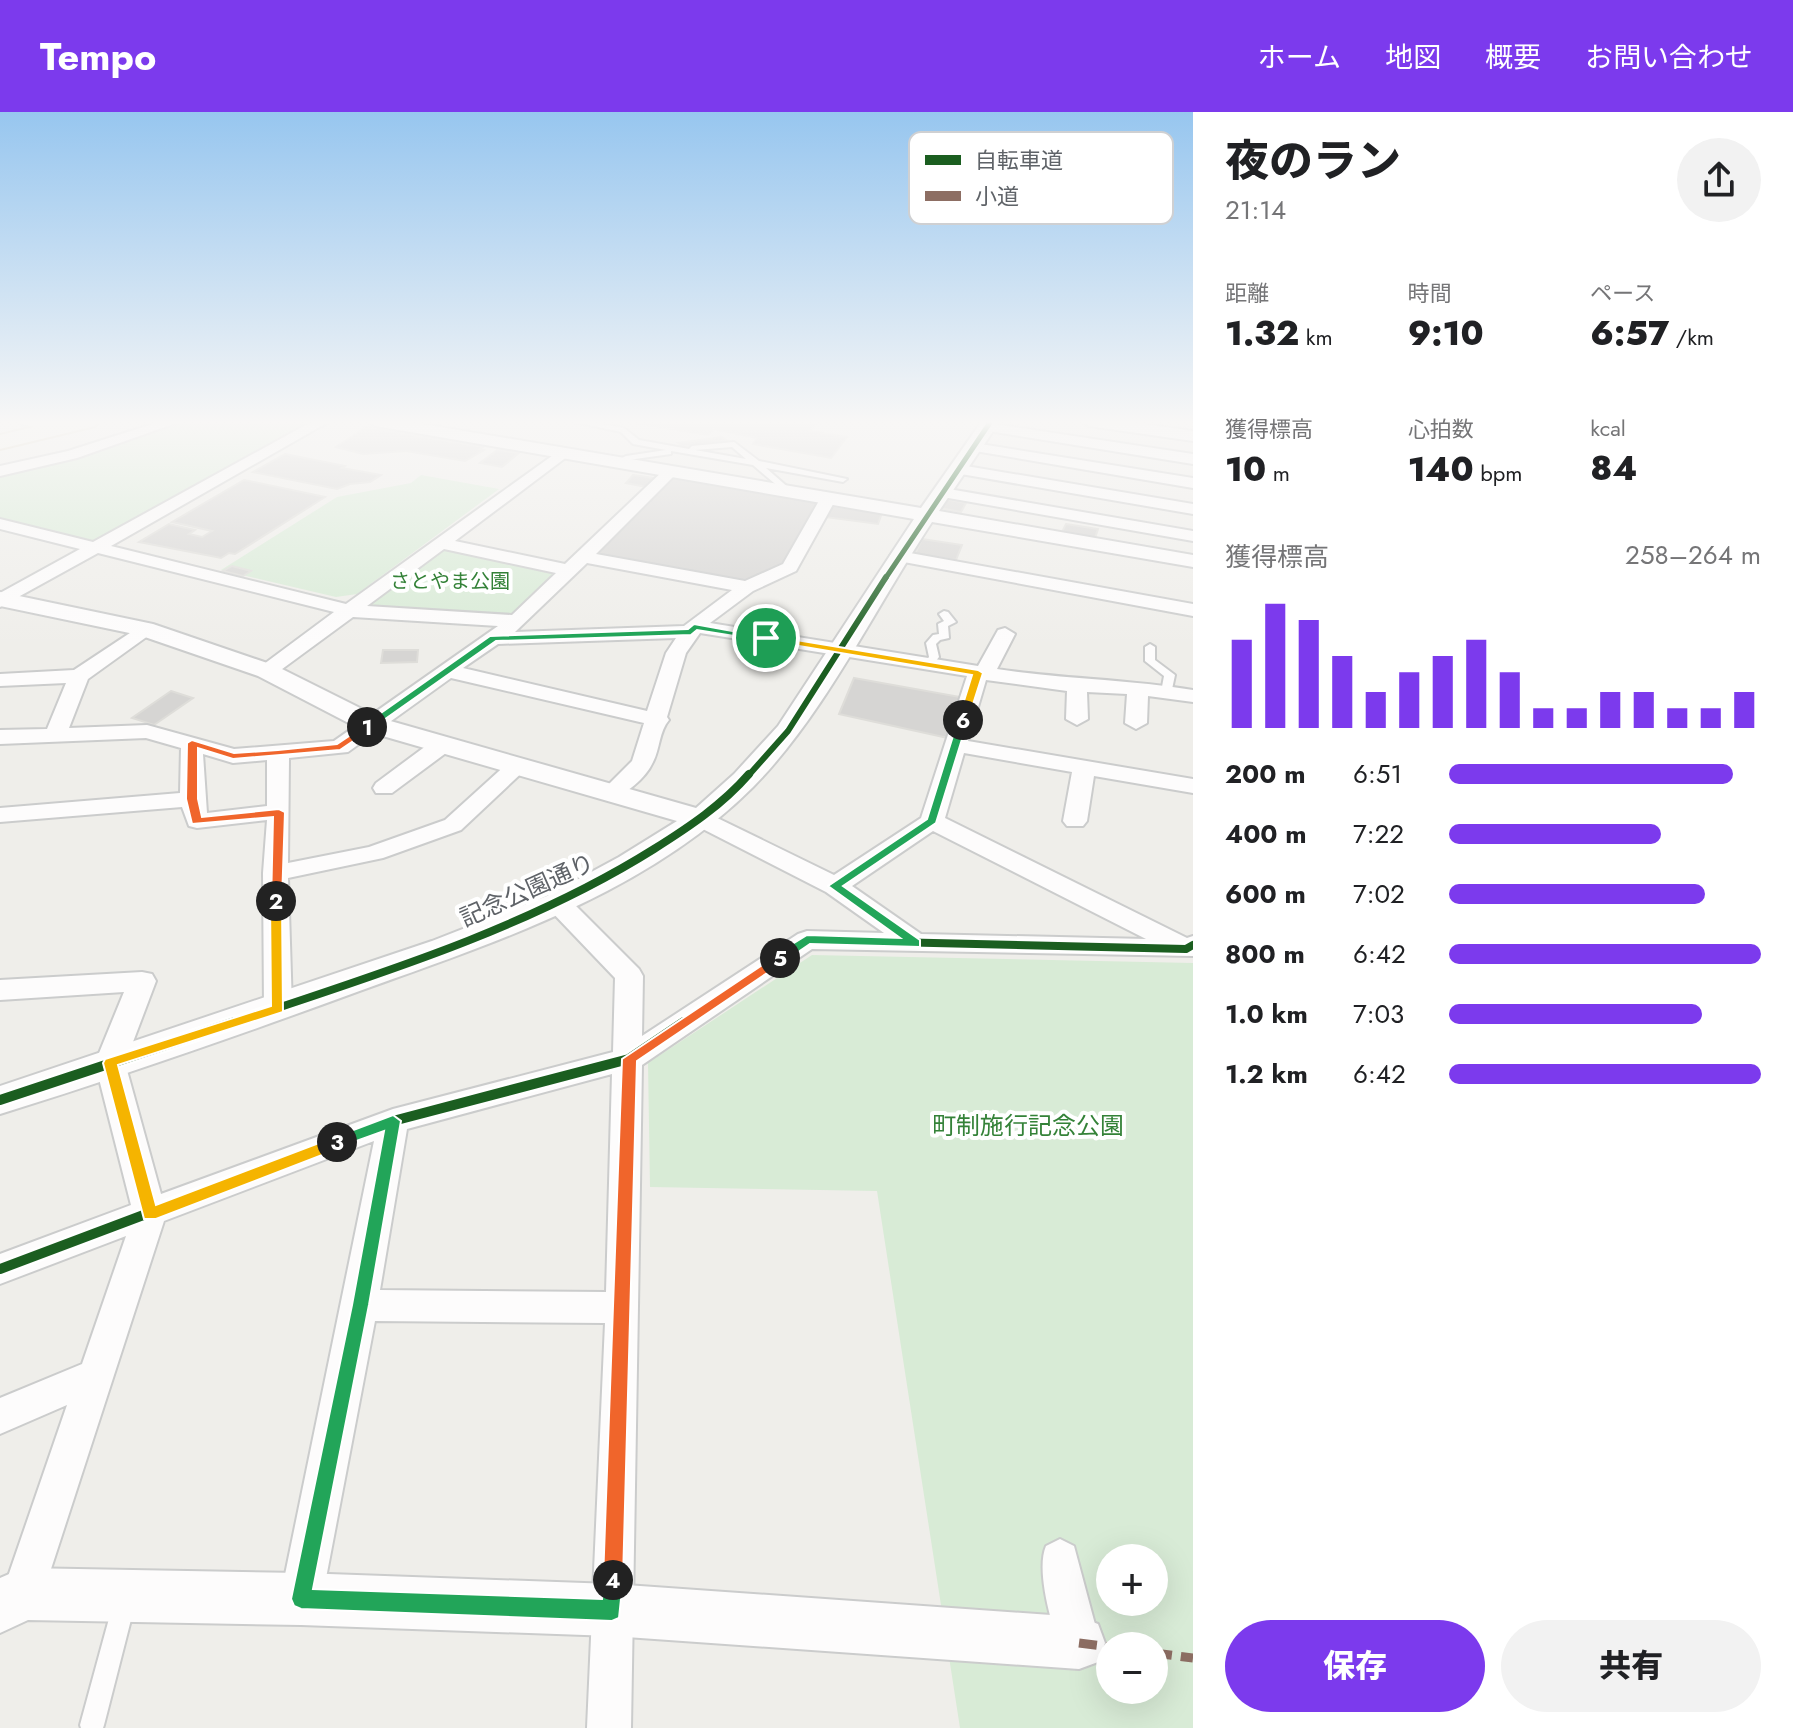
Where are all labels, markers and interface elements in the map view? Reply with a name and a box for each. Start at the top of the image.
text: Tempo [40,29,156,84]
text: ホーム [1258,37,1341,78]
text: 地図 [1385,37,1441,78]
text: 概要 [1485,37,1541,78]
text: お問い合わせ [1585,37,1753,78]
text: 夜のラン [1225,129,1401,193]
legend [909,132,1173,224]
button: share [1677,138,1761,222]
text: 自転車道 [975,144,1063,176]
text: 小道 [975,180,1019,212]
text: 21:14 [1225,191,1286,229]
text: 距離 [1225,277,1269,309]
text: 時間 [1408,277,1452,309]
text: ペース [1590,277,1655,309]
text: 1.32 [1225,309,1299,358]
text: 9:10 [1408,309,1484,358]
text: 6:57 [1590,309,1669,358]
text: km [1299,321,1333,353]
text: /km [1669,321,1714,353]
text: kcal [1590,412,1626,444]
text: 獲得標高 [1225,413,1313,445]
text: 心拍数 [1408,413,1474,445]
text: 84 [1590,444,1637,493]
text: 10 [1225,445,1266,494]
text: 140 [1408,445,1474,494]
text: m [1266,457,1290,489]
text: bpm [1474,457,1522,489]
text: 258–264 m [1625,536,1761,574]
text: 獲得標高 [1225,538,1329,576]
park label: さとやま公園 [390,567,510,596]
pin [732,604,800,672]
icon: arrive [744,616,788,660]
pin: 6 [943,700,983,740]
text: 6 [956,704,970,736]
pin: 1 [347,707,387,747]
text: 1 [361,711,373,743]
text: 200 m [1225,755,1306,793]
text: 6:51 [1353,755,1402,793]
text: 400 m [1225,815,1307,853]
text: 7:22 [1353,815,1404,853]
street label: 記念公園通り [454,845,600,935]
text: 600 m [1225,875,1306,913]
text: 7:02 [1353,875,1405,913]
pin: 2 [256,881,296,921]
text: 2 [269,885,283,917]
text: 800 m [1225,935,1305,973]
text: 6:42 [1353,935,1406,973]
pin: 5 [760,938,800,978]
text: 5 [773,942,787,974]
text: 1.0 km [1225,995,1308,1033]
text: 7:03 [1353,995,1404,1033]
text: 1.2 km [1225,1055,1308,1093]
text: 6:42 [1353,1055,1406,1093]
park label: 町制施行記念公園 [932,1108,1124,1143]
pin: 3 [317,1122,357,1162]
text: 3 [330,1126,344,1158]
map controls [1096,1544,1168,1704]
button: + [1096,1544,1168,1616]
pin: 4 [593,1560,633,1600]
text: 4 [605,1564,621,1596]
button: 保存 [1225,1620,1485,1712]
button: 共有 [1501,1620,1761,1712]
button: − [1096,1632,1168,1704]

